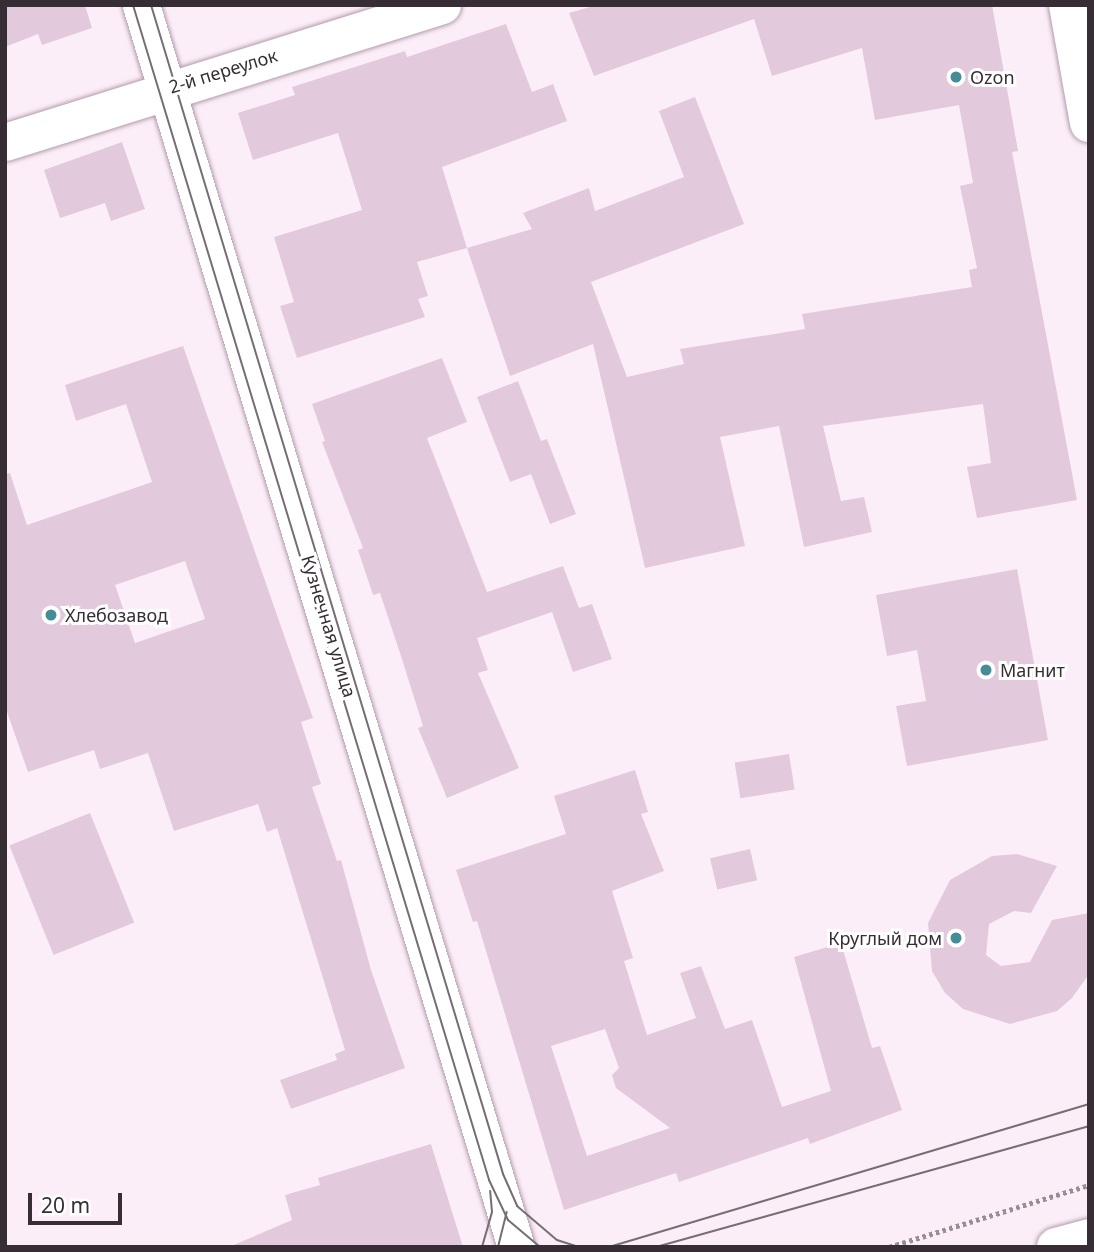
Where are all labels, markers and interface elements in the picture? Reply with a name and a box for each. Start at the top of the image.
street label: 2-й переулок [166,44,280,98]
place label: Ozon [970,66,1015,88]
marker: Ozon [948,69,964,85]
street label: Кузнечная улица [297,552,361,700]
place label: Хлебозавод [65,604,168,626]
marker: Хлебозавод [43,607,59,623]
place label: Магнит [1000,659,1065,681]
marker: Магнит [978,662,994,678]
place label: Круглый дом [828,927,942,949]
marker: Круглый дом [948,930,964,946]
scale bar [32,1178,126,1222]
text: 20 m [41,1191,90,1219]

